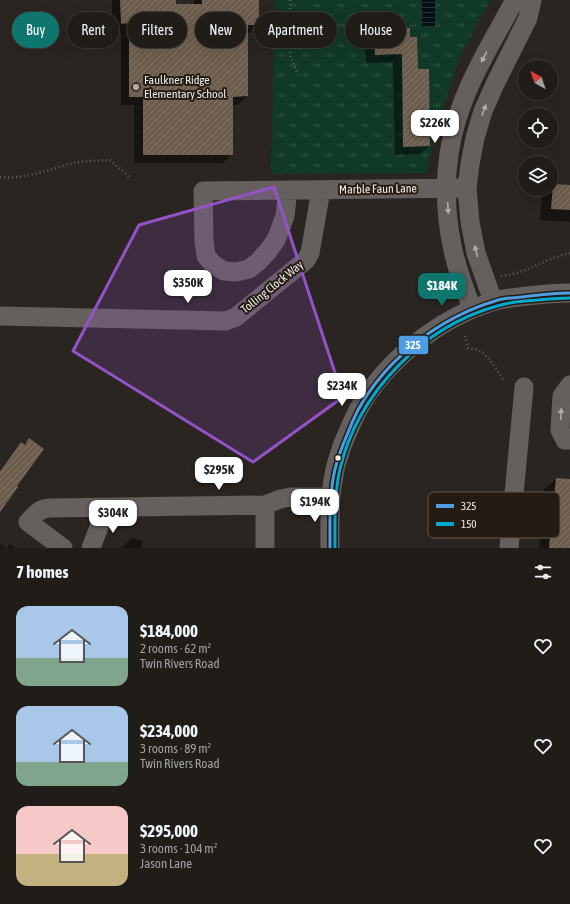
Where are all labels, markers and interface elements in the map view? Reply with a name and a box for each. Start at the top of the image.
chip: Buy [12,12,59,48]
chip: Rent [67,12,119,48]
chip: Filters [127,12,187,48]
chip: New [195,12,246,48]
chip: Apartment [254,12,337,48]
chip: House [345,12,406,48]
one-way arrow [481,51,487,63]
north arrow [518,60,558,100]
map controls [518,60,558,196]
place label: Faulkner Ridge Elementary School [144,73,227,101]
marker: Faulkner Ridge Elementary School [131,82,141,92]
one-way arrow [481,104,487,116]
button: locate [518,108,558,148]
pin: $226K [407,110,463,144]
text: $226K [420,115,450,130]
button: layers [518,156,558,196]
street label: Marble Faun Lane [339,181,417,197]
one-way arrow [444,202,451,214]
one-way arrow [472,245,478,258]
street label: Tolling Clock Way [238,258,306,316]
pin: $350K [160,270,216,304]
pin: $184K [414,273,470,307]
text: $350K [173,275,203,290]
text: $184K [427,278,457,293]
line badge: 325 [398,335,429,355]
text: 325 [405,339,421,351]
pin: $234K [314,373,370,407]
text: $234K [327,378,357,393]
one-way arrow [558,407,564,420]
unlabelled marker [333,453,343,463]
pin: $295K [191,457,247,491]
text: $295K [204,462,234,477]
pin: $194K [287,489,343,523]
legend [428,492,560,538]
text: $194K [300,494,330,509]
pin: $304K [85,500,141,534]
text: 325 [461,500,477,512]
text: $304K [98,505,128,520]
text: 150 [461,518,477,530]
icon: filters [532,561,554,583]
text: 7 homes [16,562,69,582]
text: $184,000 [140,621,198,641]
icon: home [48,622,96,670]
icon: heart [532,635,554,657]
text: 2 rooms · 62 m² [140,641,211,656]
text: Twin Rivers Road [140,656,220,671]
text: $234,000 [140,721,198,741]
icon: home [48,722,96,770]
icon: heart [532,735,554,757]
text: 3 rooms · 89 m² [140,741,211,756]
text: Twin Rivers Road [140,756,220,771]
text: $295,000 [140,821,198,841]
icon: home [48,822,96,870]
icon: heart [532,835,554,857]
text: 3 rooms · 104 m² [140,841,217,856]
text: Jason Lane [140,856,192,871]

